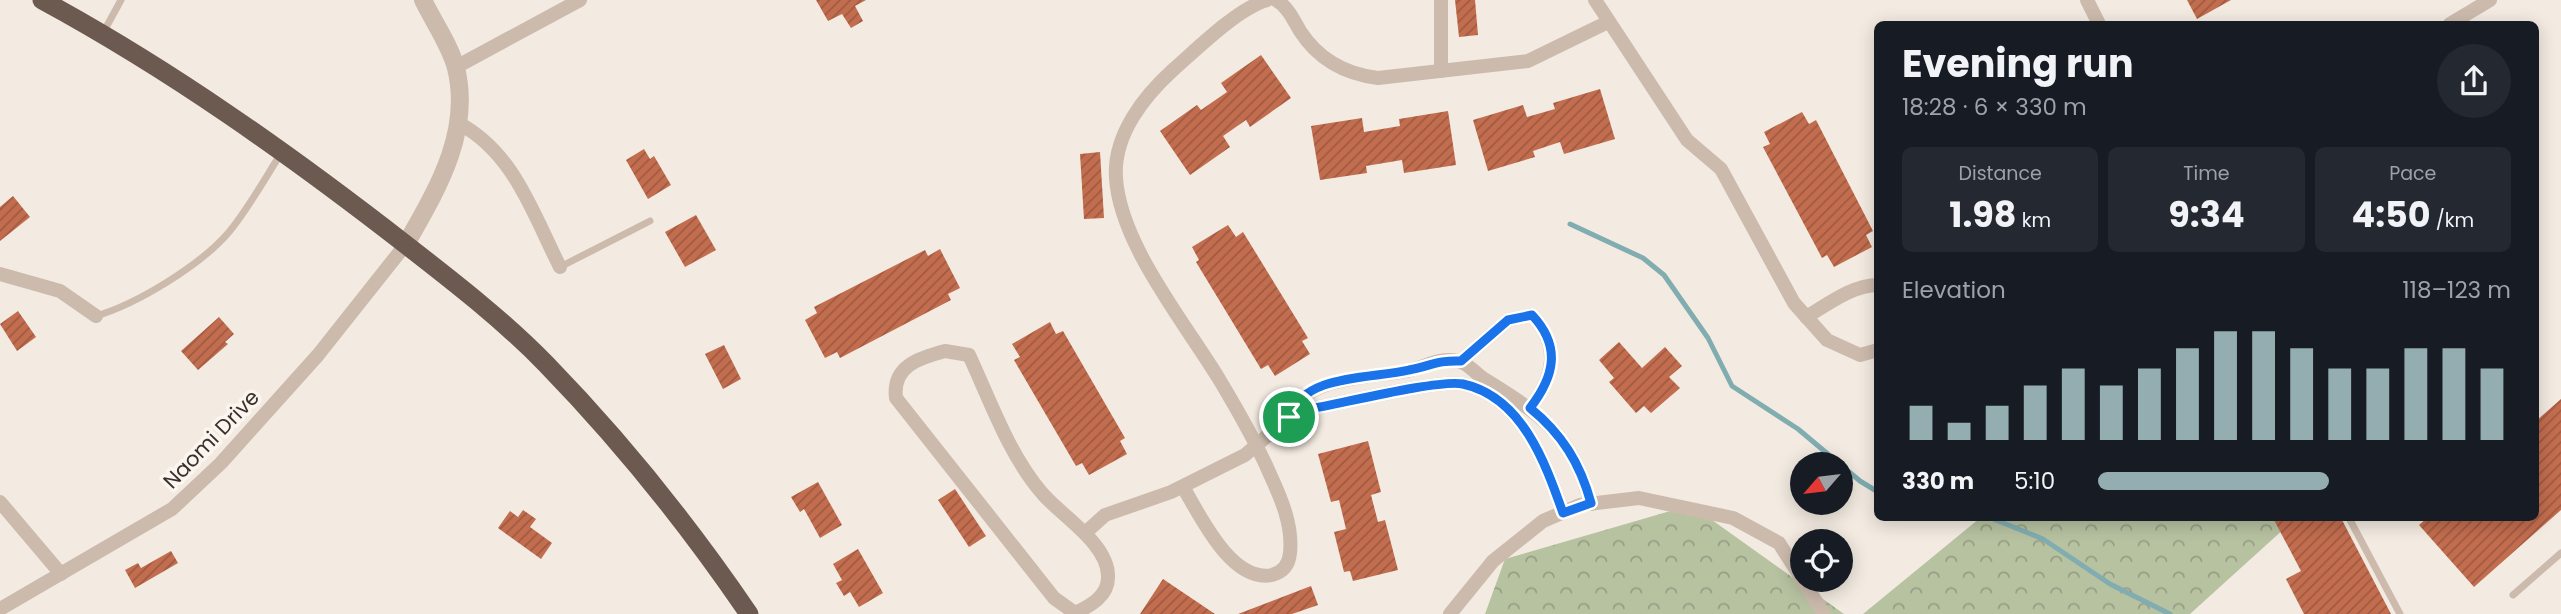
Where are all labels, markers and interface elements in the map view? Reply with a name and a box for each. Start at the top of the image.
text: Evening run [1902,37,2134,90]
button: share [2437,44,2511,118]
text: 18:28 · 6 × 330 m [1902,91,2087,123]
text: Distance [1959,160,2042,187]
text: Time [2183,160,2230,187]
text: Pace [2389,160,2436,187]
text: 1.98 [1949,190,2017,239]
text: 9:34 [2168,190,2245,239]
text: 4:50 [2351,190,2431,239]
text: km [2017,207,2051,234]
text: /km [2431,207,2474,234]
text: Elevation [1902,274,2006,306]
text: 118–123 m [2402,274,2511,306]
street label: Naomi Drive [156,383,266,495]
pin [1259,387,1319,447]
icon: arrive [1270,398,1308,436]
north arrow [1790,452,1853,514]
map controls [1790,452,1853,592]
text: 330 m [1902,465,1974,497]
text: 5:10 [2014,465,2055,497]
button: locate [1790,529,1853,592]

